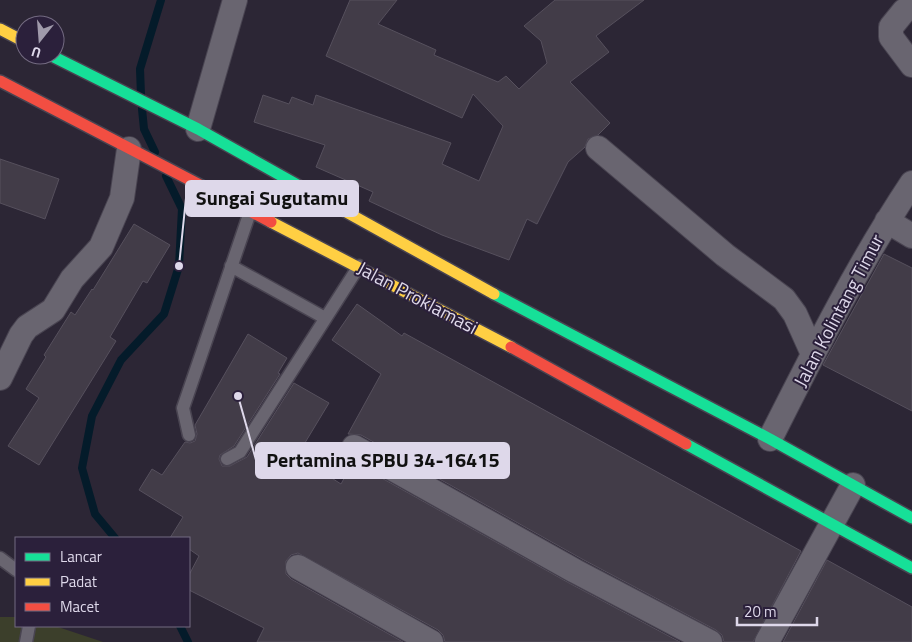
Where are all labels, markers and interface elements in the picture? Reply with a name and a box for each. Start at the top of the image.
north arrow [15,15,65,65]
text: U [29,42,44,64]
callout: Sungai Sugutamu [186,181,358,216]
text: Sungai Sugutamu [196,182,348,213]
street label: Jalan Kolintang Timur [785,228,891,392]
street label: Jalan Proklamasi [353,253,483,341]
callout: Pertamina SPBU 34-16415 [256,443,509,478]
text: Pertamina SPBU 34-16415 [266,444,500,475]
legend [15,537,190,627]
text: Lancar [60,545,102,568]
text: Padat [60,570,98,593]
scale bar [737,594,817,626]
text: Macet [60,595,100,618]
text: 20 m [744,600,777,623]

